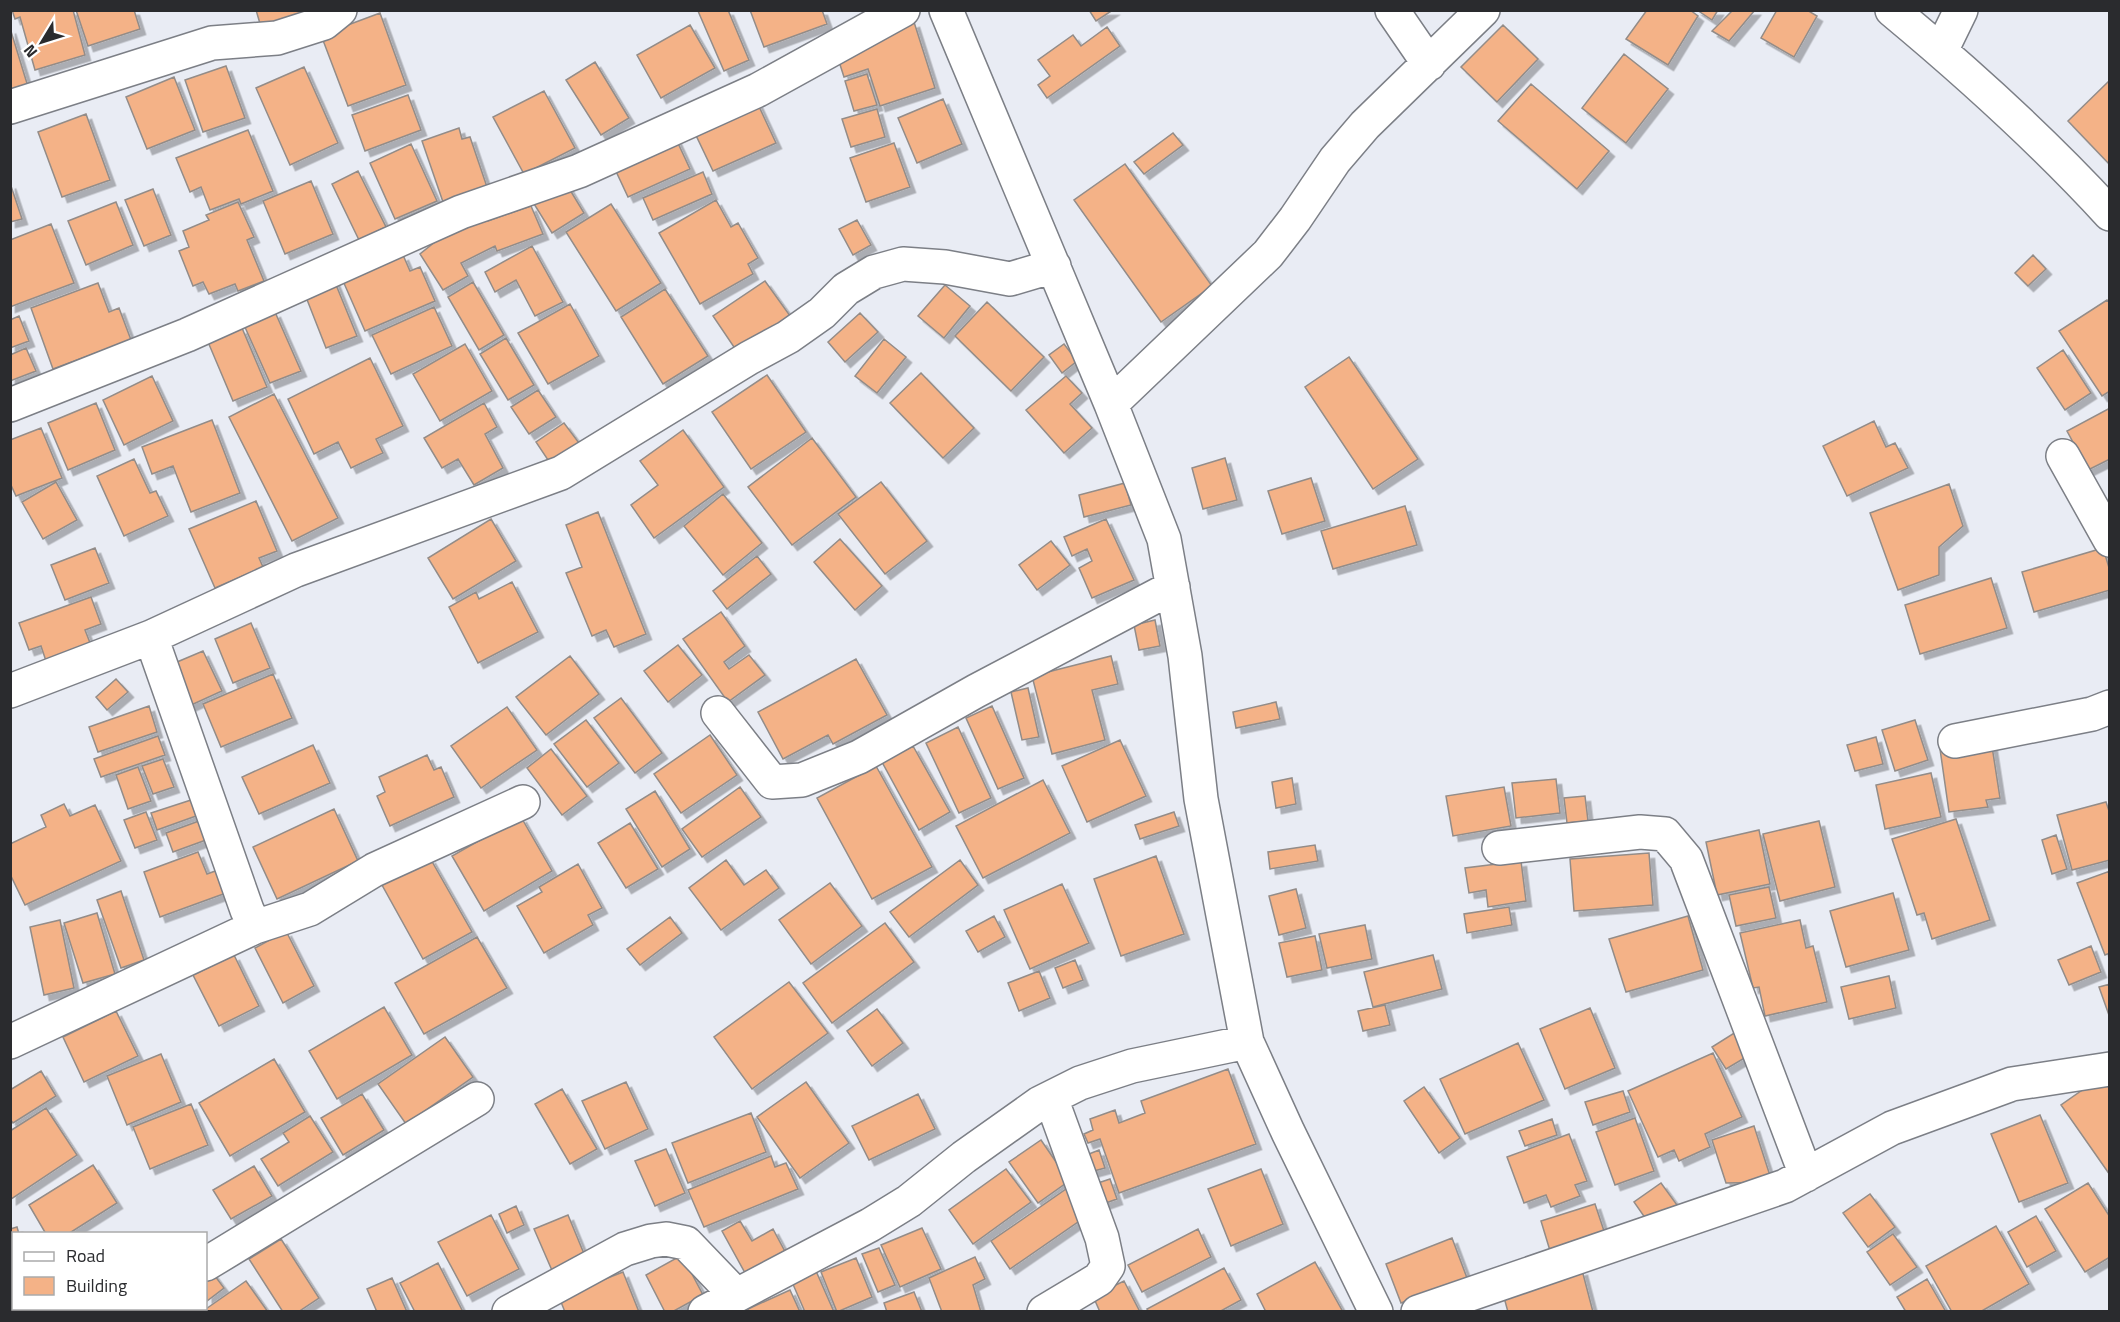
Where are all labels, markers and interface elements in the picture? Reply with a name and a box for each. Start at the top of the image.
north arrow [12,12,72,72]
text: N [17,39,43,63]
legend [12,1232,207,1310]
text: Road [66,1242,105,1269]
text: Building [66,1272,127,1299]

